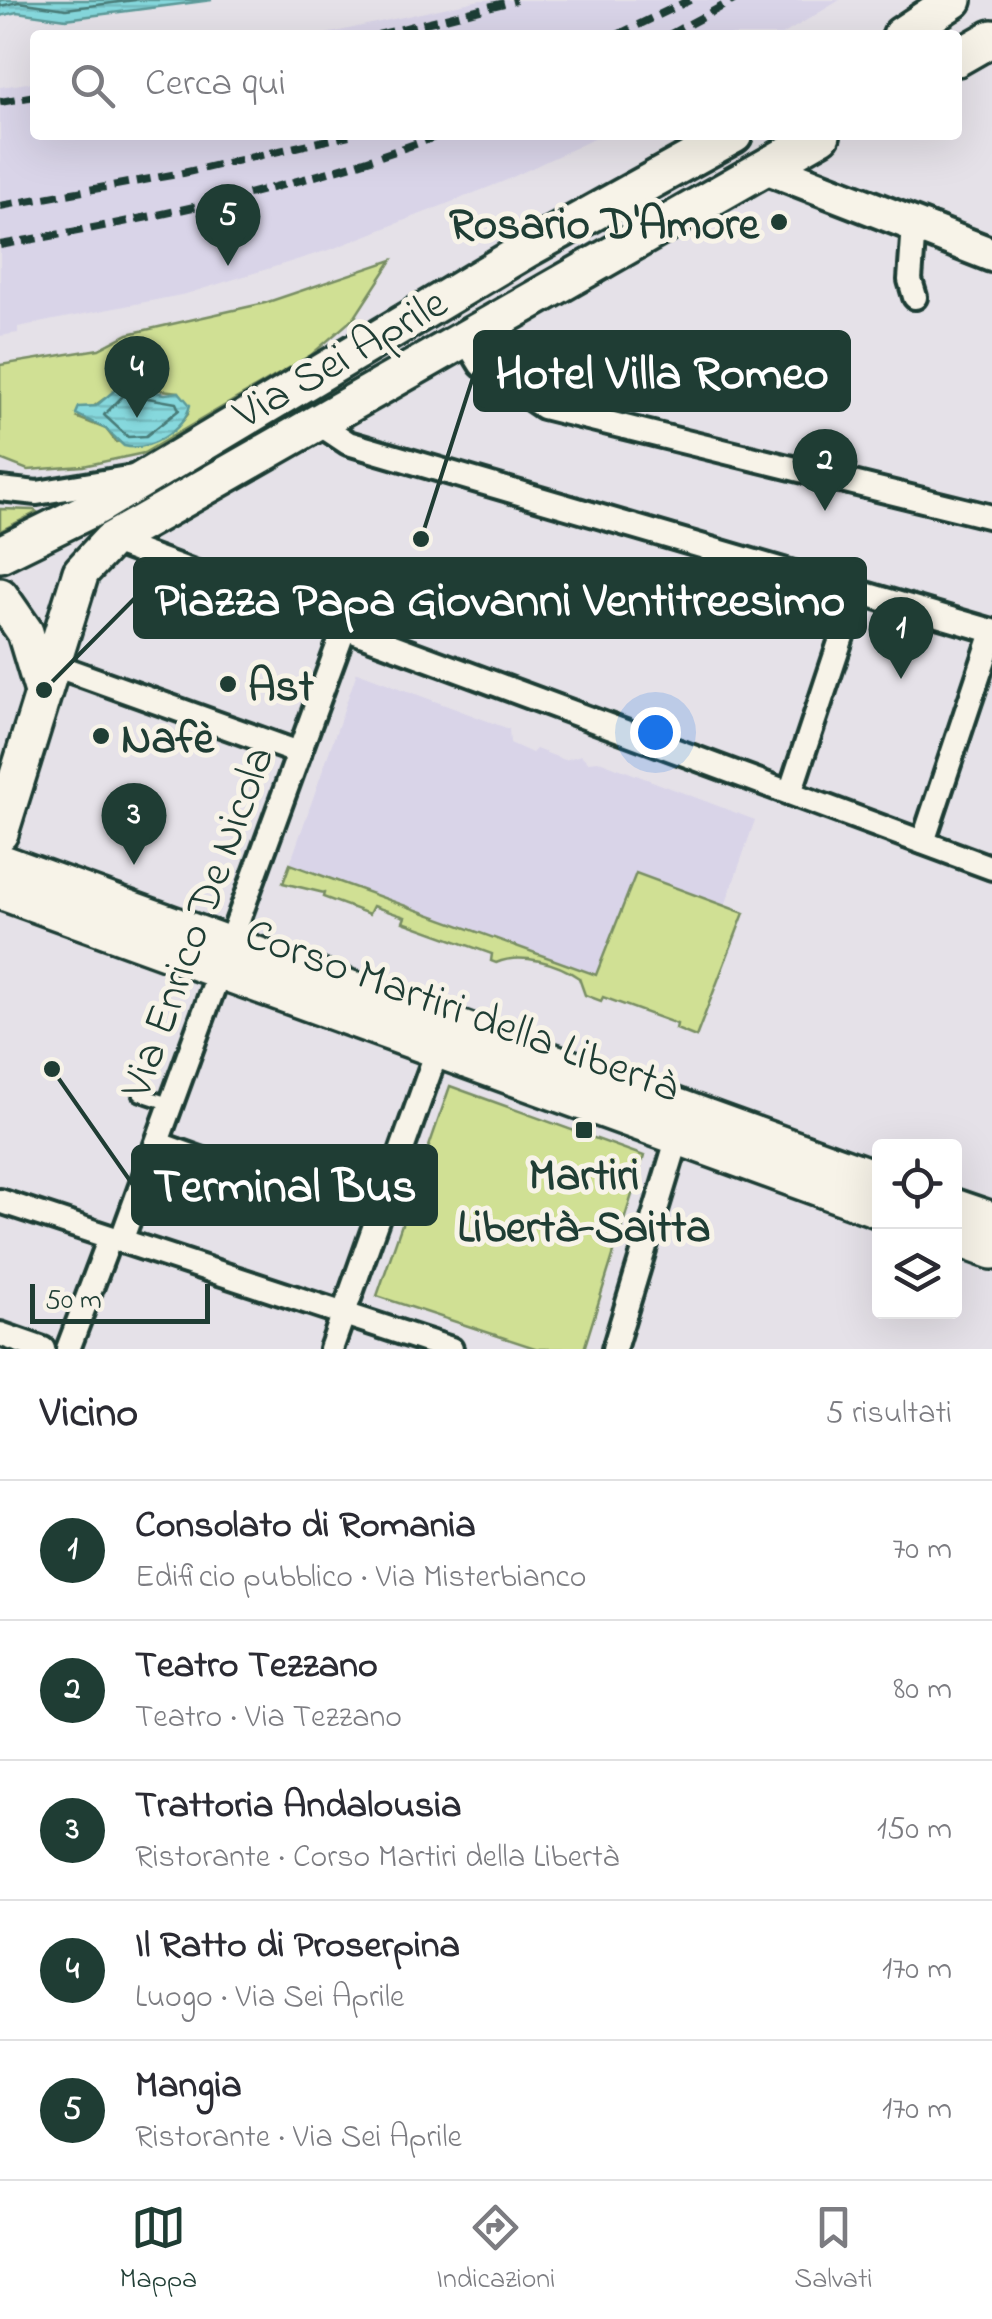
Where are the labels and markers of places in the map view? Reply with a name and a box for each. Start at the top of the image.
pin: 5 [196,184,260,266]
place label: Rosario D'Amore [449,194,761,260]
marker: Rosario D'Amore [768,211,790,233]
callout: Hotel Villa Romeo [475,332,849,410]
pin: 4 [104,336,170,418]
pin: 2 [792,428,858,511]
callout: Piazza Papa Giovanni Ventitreesimo [135,559,865,637]
pin: 1 [868,596,934,679]
place label: Ast [248,656,315,722]
marker: Ast [217,673,239,695]
place label: Nafè [121,708,216,774]
marker: Nafè [90,725,112,747]
pin: 3 [102,782,166,865]
marker: Martiri Libertà-Saitta [573,1119,595,1141]
place label: Martiri Libertà-Saitta [457,1145,711,1263]
callout: Terminal Bus [133,1146,436,1224]

